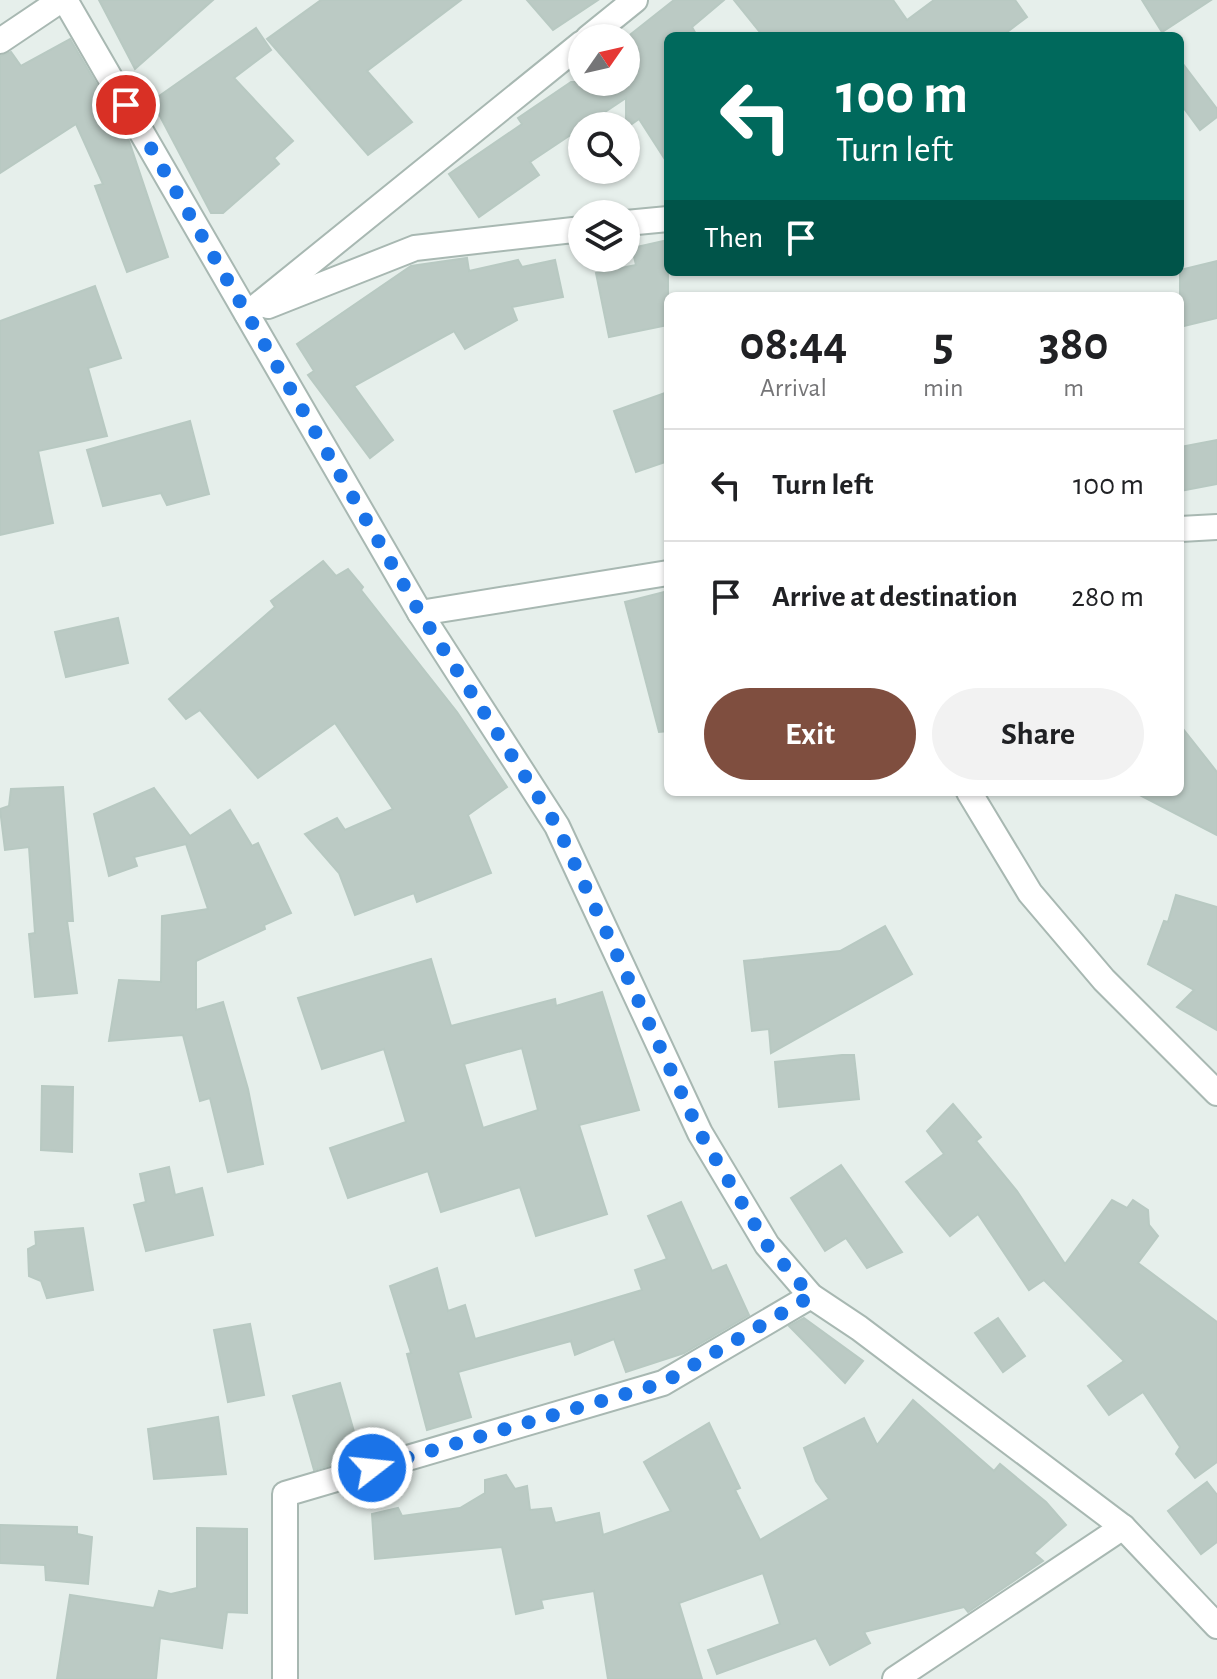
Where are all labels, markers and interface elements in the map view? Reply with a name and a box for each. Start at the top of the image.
north arrow [568,24,640,96]
map controls [568,24,640,272]
icon: left [704,64,808,168]
text: 100 m [836,67,968,123]
pin [92,71,160,139]
icon: arrive [104,83,148,127]
button: search [568,112,640,184]
text: Turn left [836,132,953,168]
button: layers [568,200,640,272]
icon: arrive [779,216,823,260]
text: Then [704,223,763,253]
text: 08:44 [740,321,847,369]
text: 5 [933,321,954,369]
text: 380 [1039,321,1108,369]
text: Arrival [760,375,827,401]
text: min [923,375,964,401]
text: m [1063,375,1084,401]
icon: left [704,463,748,507]
text: Turn left [772,470,873,500]
text: 100 m [1073,470,1144,500]
icon: arrive [704,575,748,619]
text: Arrive at destination [772,582,1018,612]
text: 280 m [1071,582,1144,612]
button: Exit [704,688,916,780]
button: Share [932,688,1144,780]
position arrow [330,1426,414,1510]

